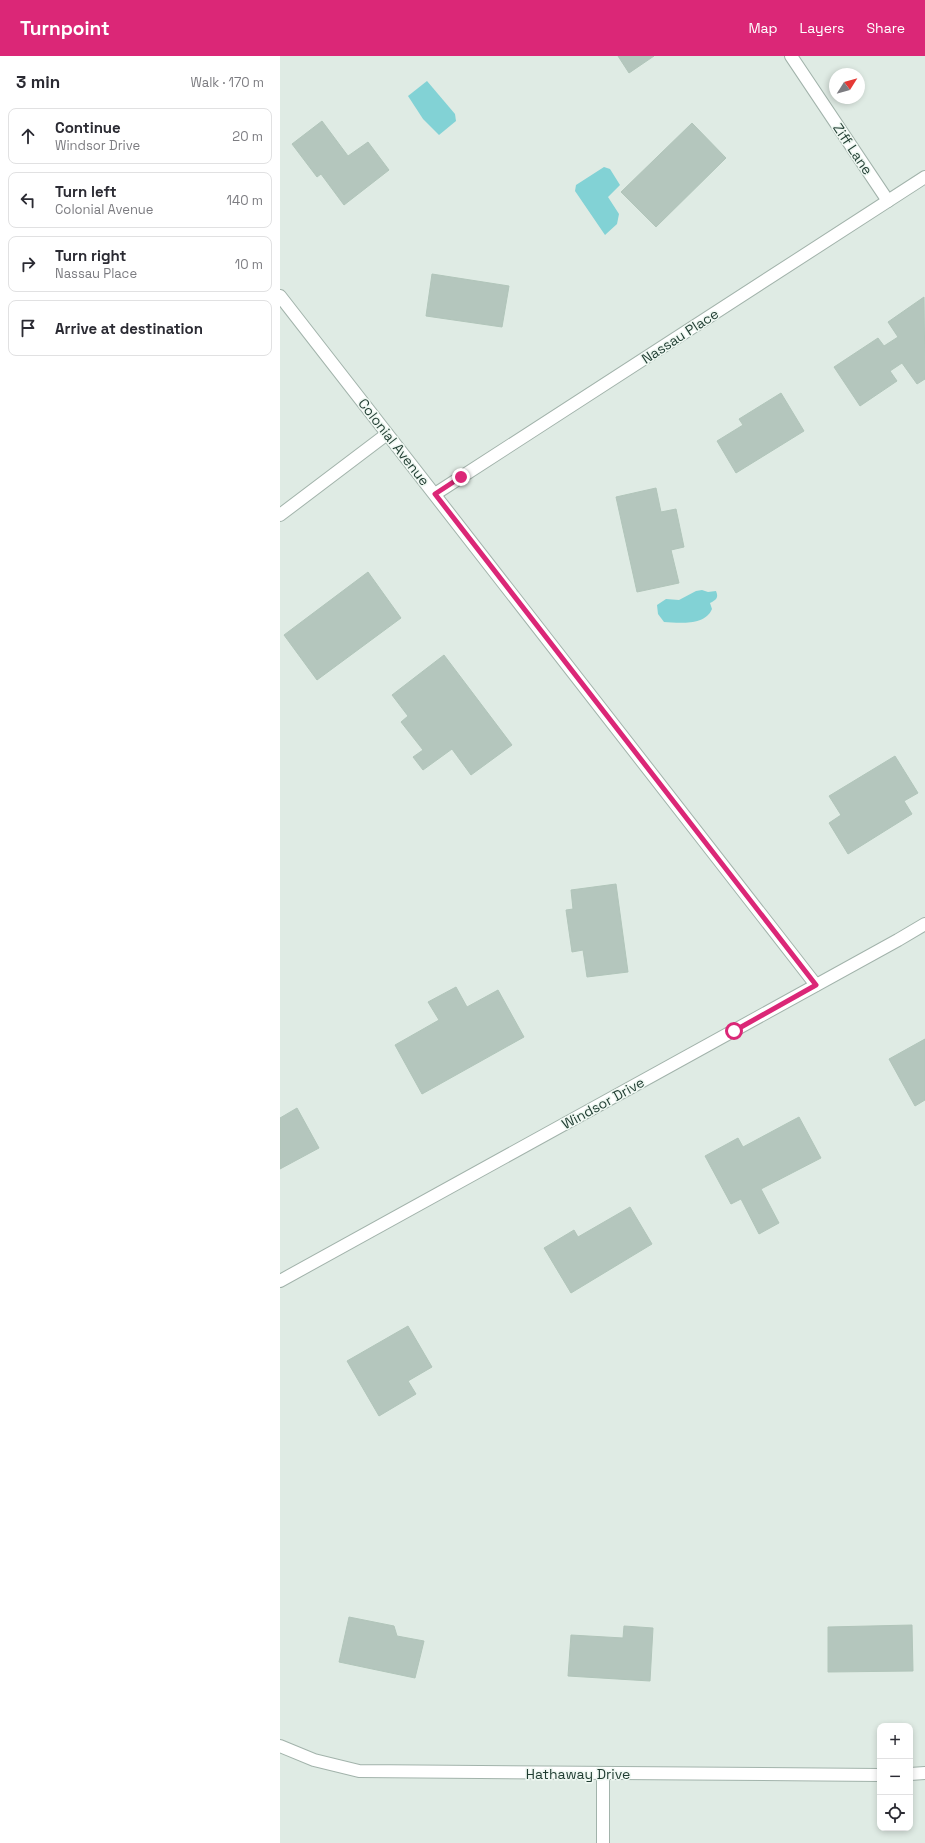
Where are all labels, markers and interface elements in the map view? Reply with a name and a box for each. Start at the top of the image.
text: Turnpoint [20,16,110,41]
text: Map [748,19,778,37]
text: Layers [800,19,844,37]
text: Share [866,19,905,37]
north arrow [829,68,865,104]
text: 3 min [16,71,60,93]
text: Walk · 170 m [190,74,264,91]
text: Continue [55,118,121,137]
street label: Ziff Lane [829,120,877,178]
icon: ahead [17,125,39,147]
text: 20 m [232,128,263,145]
text: Windsor Drive [55,137,140,154]
text: Turn left [55,182,117,201]
icon: left [17,189,39,211]
text: 140 m [227,192,263,209]
text: Colonial Avenue [55,201,154,218]
text: Turn right [55,246,126,265]
icon: right [17,253,39,275]
text: 10 m [235,256,263,273]
text: Nassau Place [55,265,137,282]
street label: Nassau Place [638,304,722,368]
icon: arrive [17,317,39,339]
text: Arrive at destination [55,319,203,338]
street label: Colonial Avenue [354,395,434,489]
route end [452,468,470,486]
route start [725,1022,743,1040]
street label: Windsor Drive [559,1073,647,1133]
map controls [877,1723,913,1831]
button: + [877,1723,913,1759]
button: − [877,1759,913,1795]
street label: Hathaway Drive [526,1765,630,1783]
button: locate [877,1795,913,1831]

